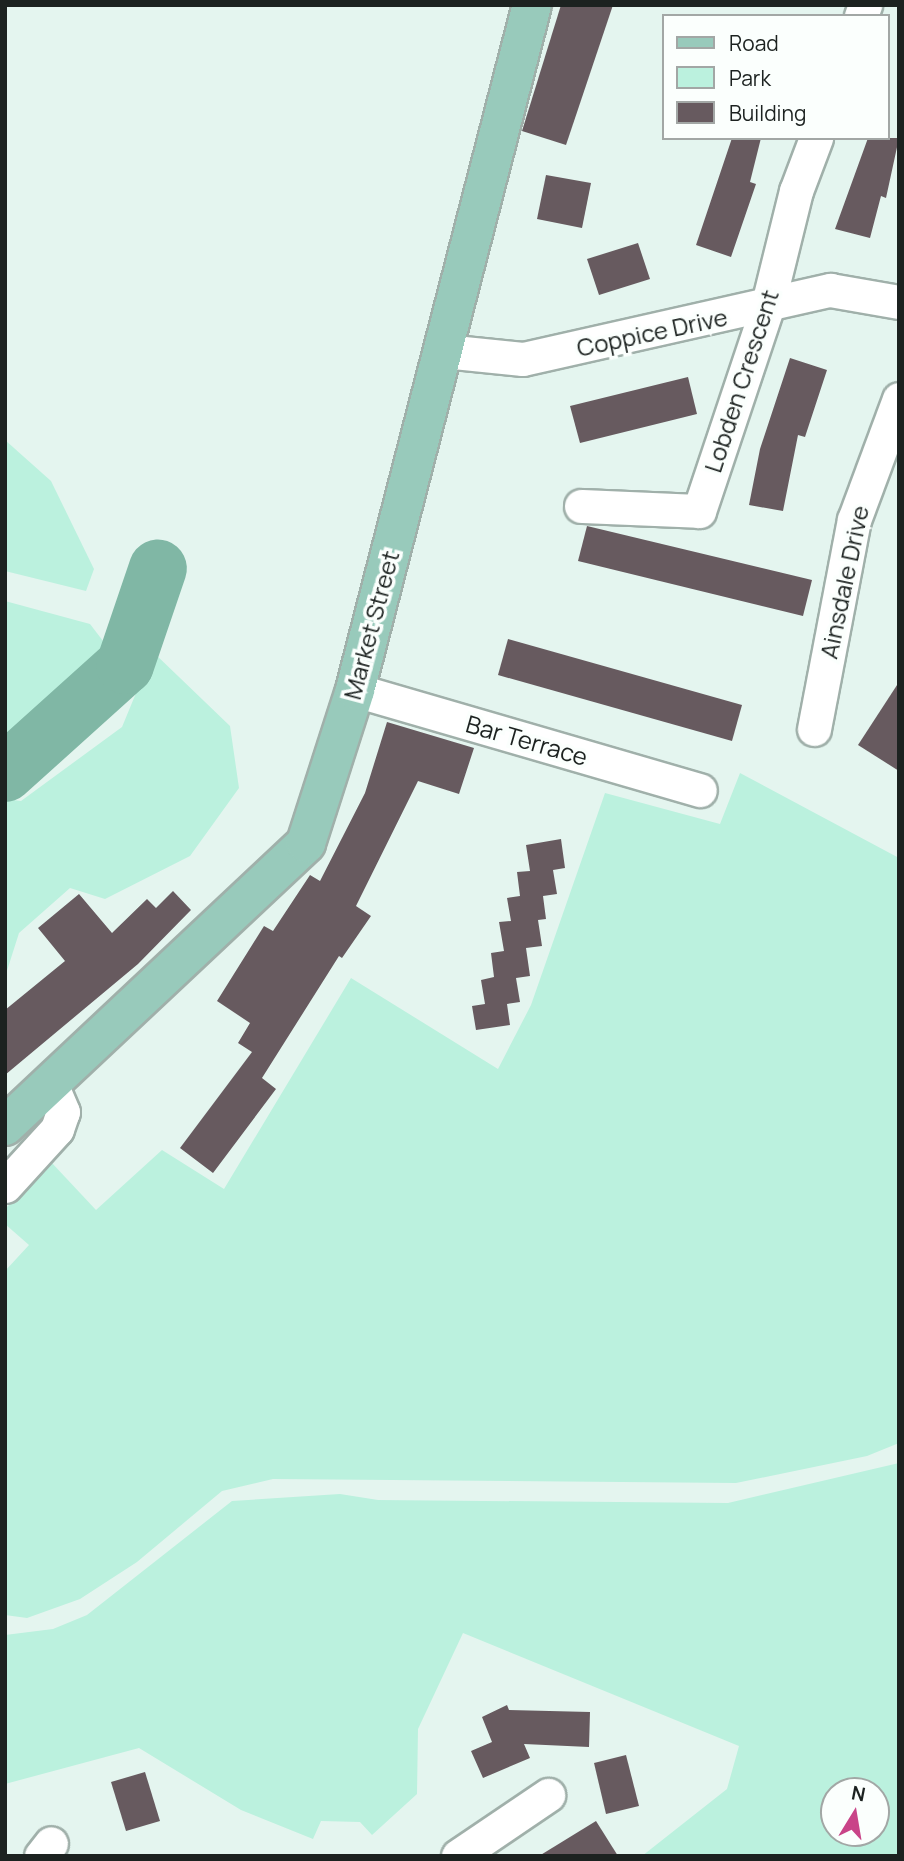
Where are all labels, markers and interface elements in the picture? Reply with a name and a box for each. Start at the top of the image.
legend [662,14,890,140]
text: Road [729,29,779,57]
text: Park [729,64,771,92]
text: Building [729,99,806,127]
street label: Lobden Crescent [698,286,784,476]
street label: Coppice Drive [574,302,730,362]
street label: Ainsdale Drive [814,503,874,661]
street label: Market Street [337,548,405,702]
street label: Bar Terrace [463,709,591,771]
north arrow [820,1777,890,1847]
text: N [849,1779,868,1807]

